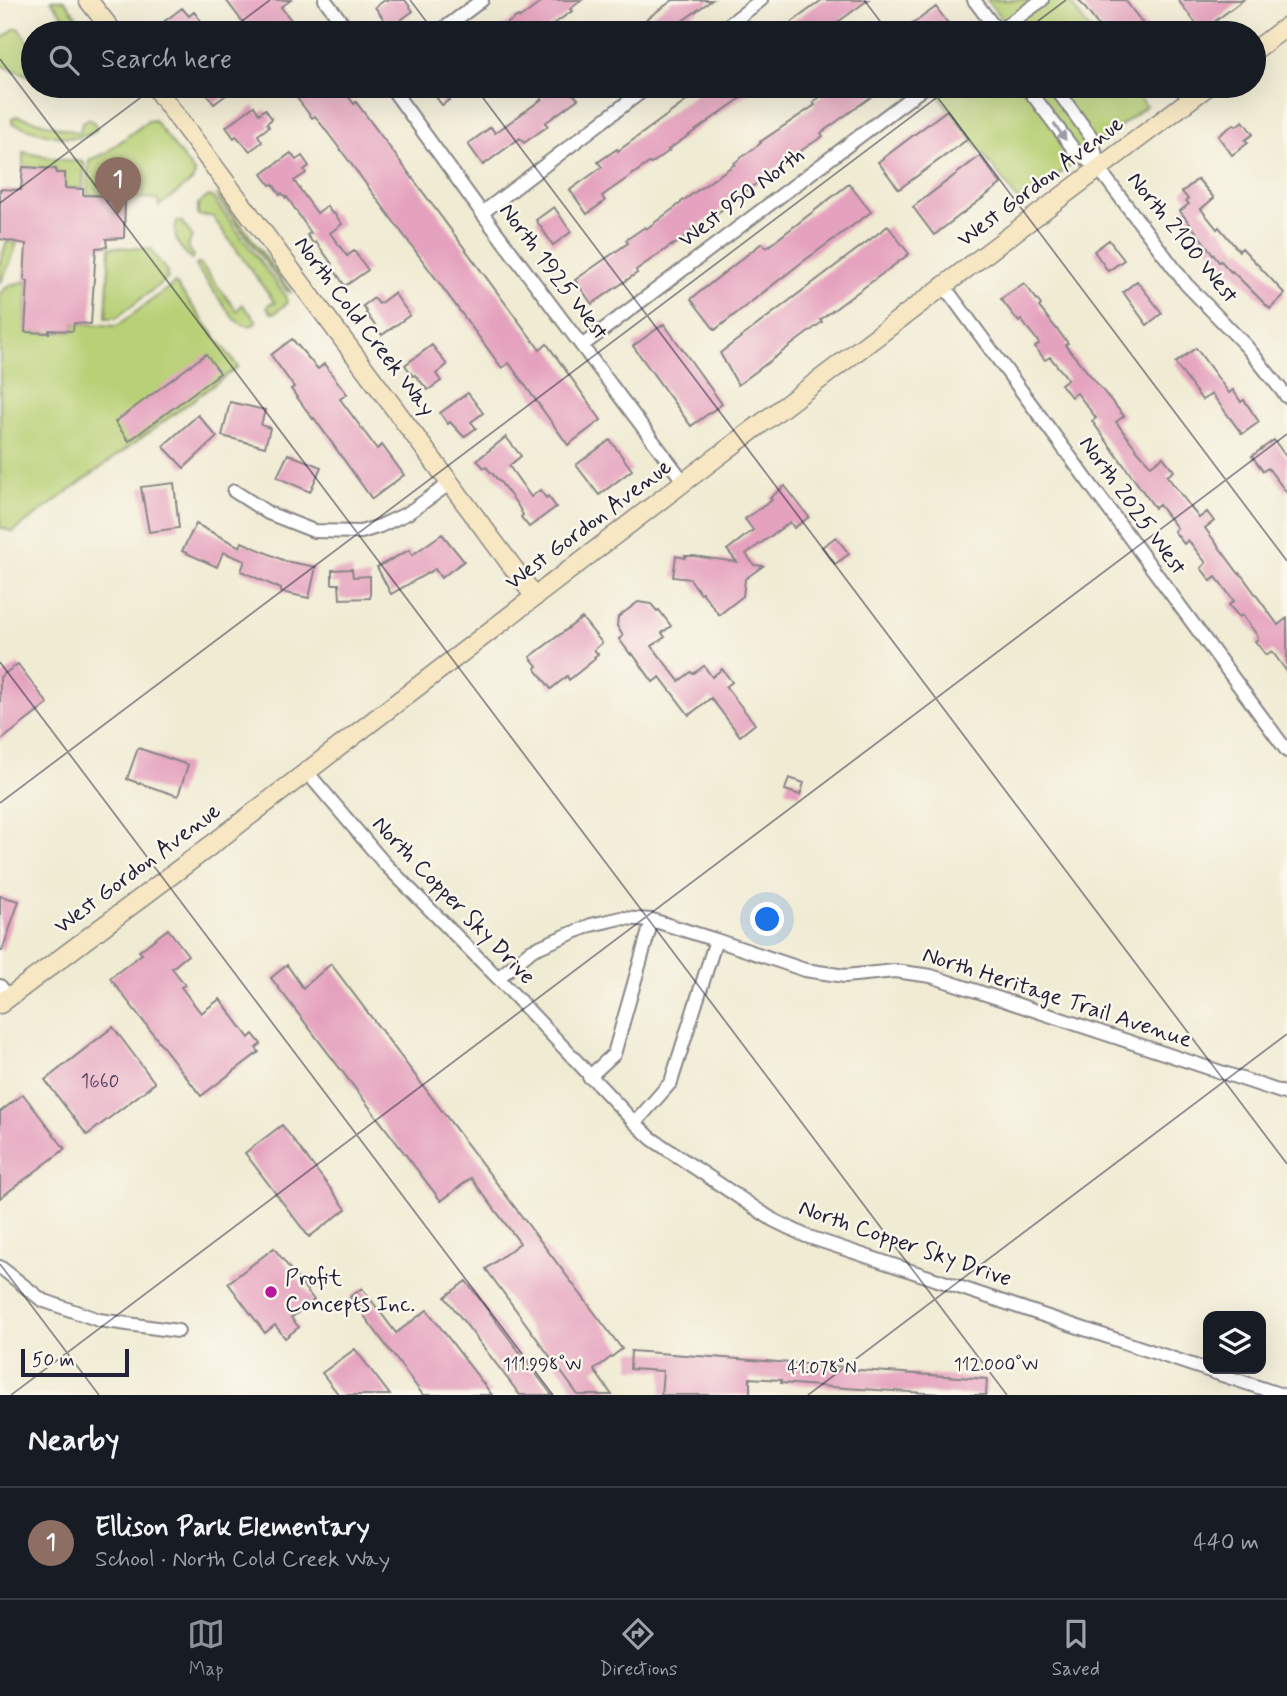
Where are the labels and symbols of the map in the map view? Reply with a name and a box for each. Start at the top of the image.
street label: West Gordon Avenue [952,109,1131,255]
one-way arrow [1053,122,1067,141]
street label: West 950 North [673,141,811,255]
pin: 1 [95,157,141,215]
street label: North 2100 West [1120,166,1244,310]
street label: North 1925 West [492,197,615,347]
street label: North Cold Creek Way [286,231,442,423]
street label: North 2025 West [1071,430,1193,582]
street label: West Gordon Avenue [500,452,679,598]
street label: West Gordon Avenue [49,796,228,942]
street label: North Copper Sky Drive [365,810,541,992]
your location [750,902,784,936]
street label: North Heritage Trail Avenue [918,940,1196,1056]
house number: 1660 [81,1069,119,1094]
street label: North Copper Sky Drive [795,1193,1015,1295]
place label: Profit Concepts Inc. [285,1264,415,1320]
marker: Profit Concepts Inc. [263,1284,279,1300]
scale bar [21,1346,130,1378]
text: 111.998°W [503,1353,581,1377]
text: 112.000°W [954,1353,1038,1377]
text: 41.078°N [787,1356,857,1380]

